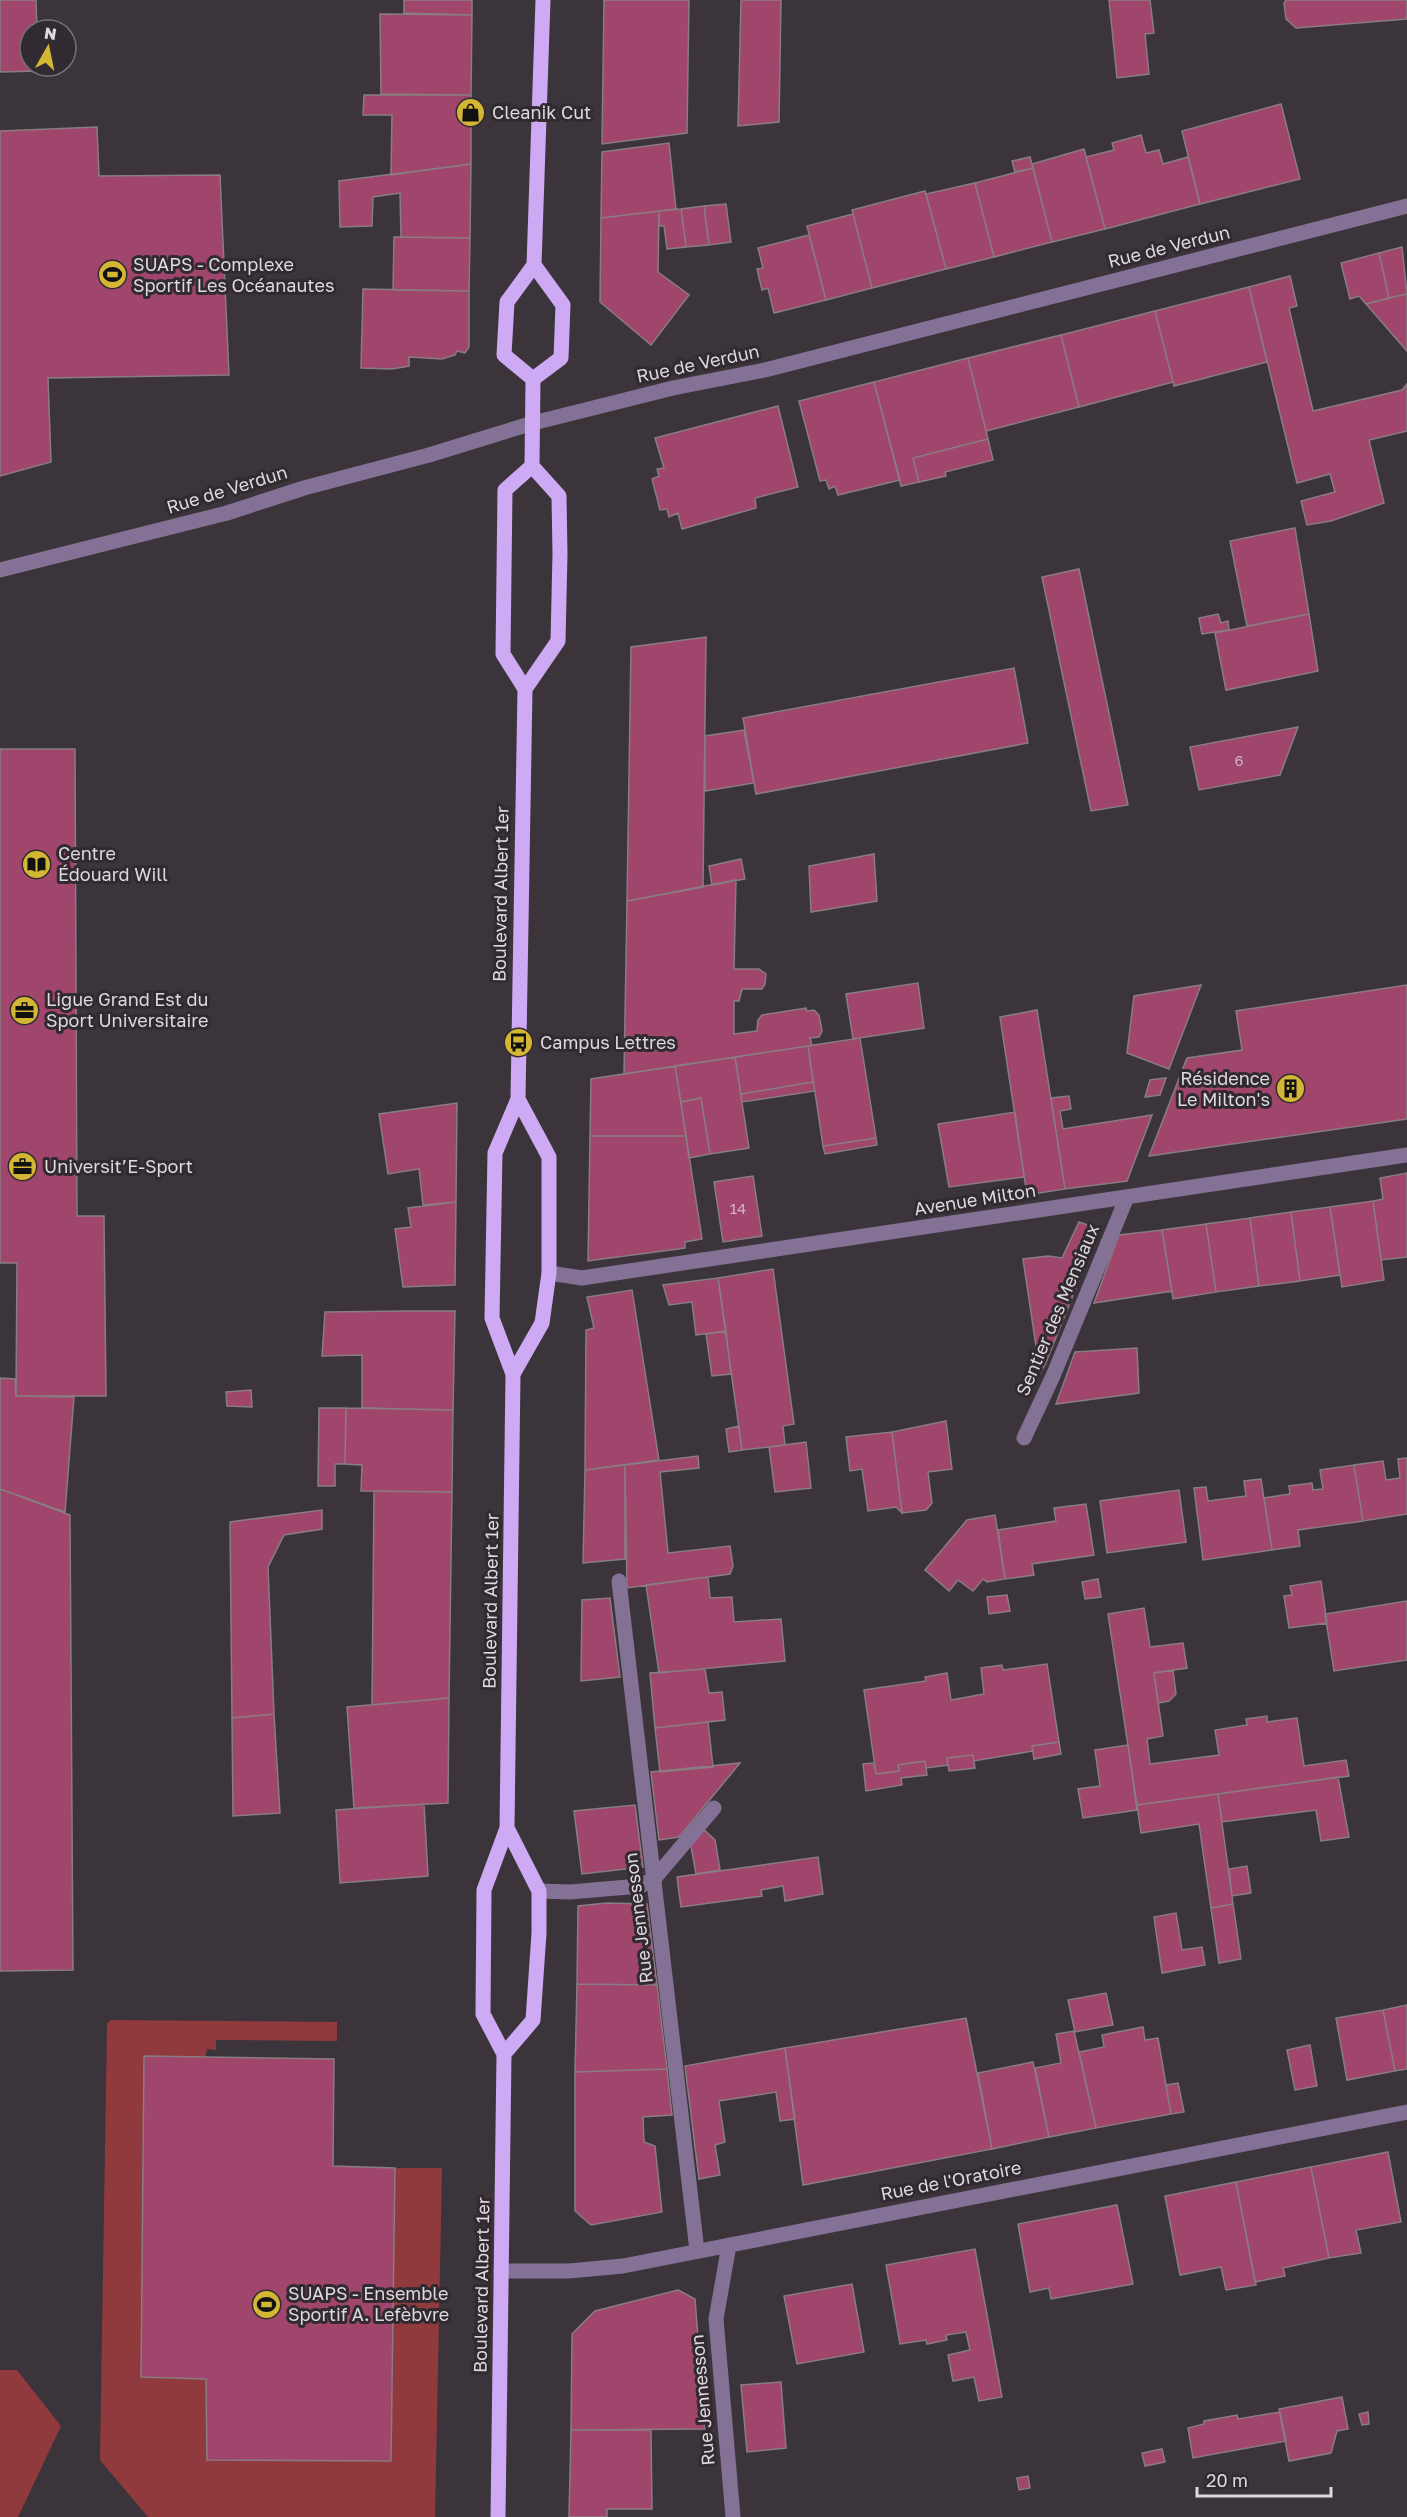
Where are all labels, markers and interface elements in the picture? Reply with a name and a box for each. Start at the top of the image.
north arrow [18,18,78,78]
text: N [43,22,58,44]
shop icon: Cleanik Cut [455,97,487,129]
place label: Cleanik Cut [492,101,591,123]
street label: Rue de Verdun [1105,220,1232,272]
place label: SUAPS - Complexe Sportif Les Océanautes [133,253,334,296]
sports icon: SUAPS - Complexe Sportif Les Océanautes [96,259,128,291]
street label: Rue de Verdun [634,339,761,387]
street label: Rue de Verdun [164,460,290,518]
house number: 6 [1234,751,1244,769]
street label: Boulevard Albert 1er [487,806,513,982]
place label: Centre Édouard Will [58,842,168,885]
library icon: Centre Édouard Will [21,848,53,880]
place label: Ligue Grand Est du Sport Universitaire [46,988,209,1031]
office icon: Ligue Grand Est du Sport Universitaire [9,994,41,1026]
bus stop icon: Campus Lettres [503,1027,535,1059]
place label: Campus Lettres [540,1031,676,1053]
place label: Résidence Le Milton's [1177,1067,1270,1110]
building icon: Résidence Le Milton's [1275,1073,1307,1105]
office icon: Universit’E-Sport [7,1151,39,1183]
place label: Universit’E-Sport [44,1155,193,1177]
street label: Avenue Milton [912,1179,1037,1219]
house number: 14 [730,1199,746,1217]
street label: Sentier des Mensiaux [1011,1220,1103,1399]
street label: Boulevard Albert 1er [477,1513,503,1689]
street label: Rue Jennesson [619,1851,657,1985]
street label: Rue de l'Oratoire [879,2156,1023,2204]
street label: Boulevard Albert 1er [468,2197,494,2373]
place label: SUAPS - Ensemble Sportif A. Lefèbvre [288,2282,449,2325]
sports icon: SUAPS - Ensemble Sportif A. Lefèbvre [251,2288,283,2320]
street label: Rue Jennesson [685,2334,719,2467]
scale bar [1197,2460,1330,2498]
text: 20 m [1206,2469,1248,2491]

